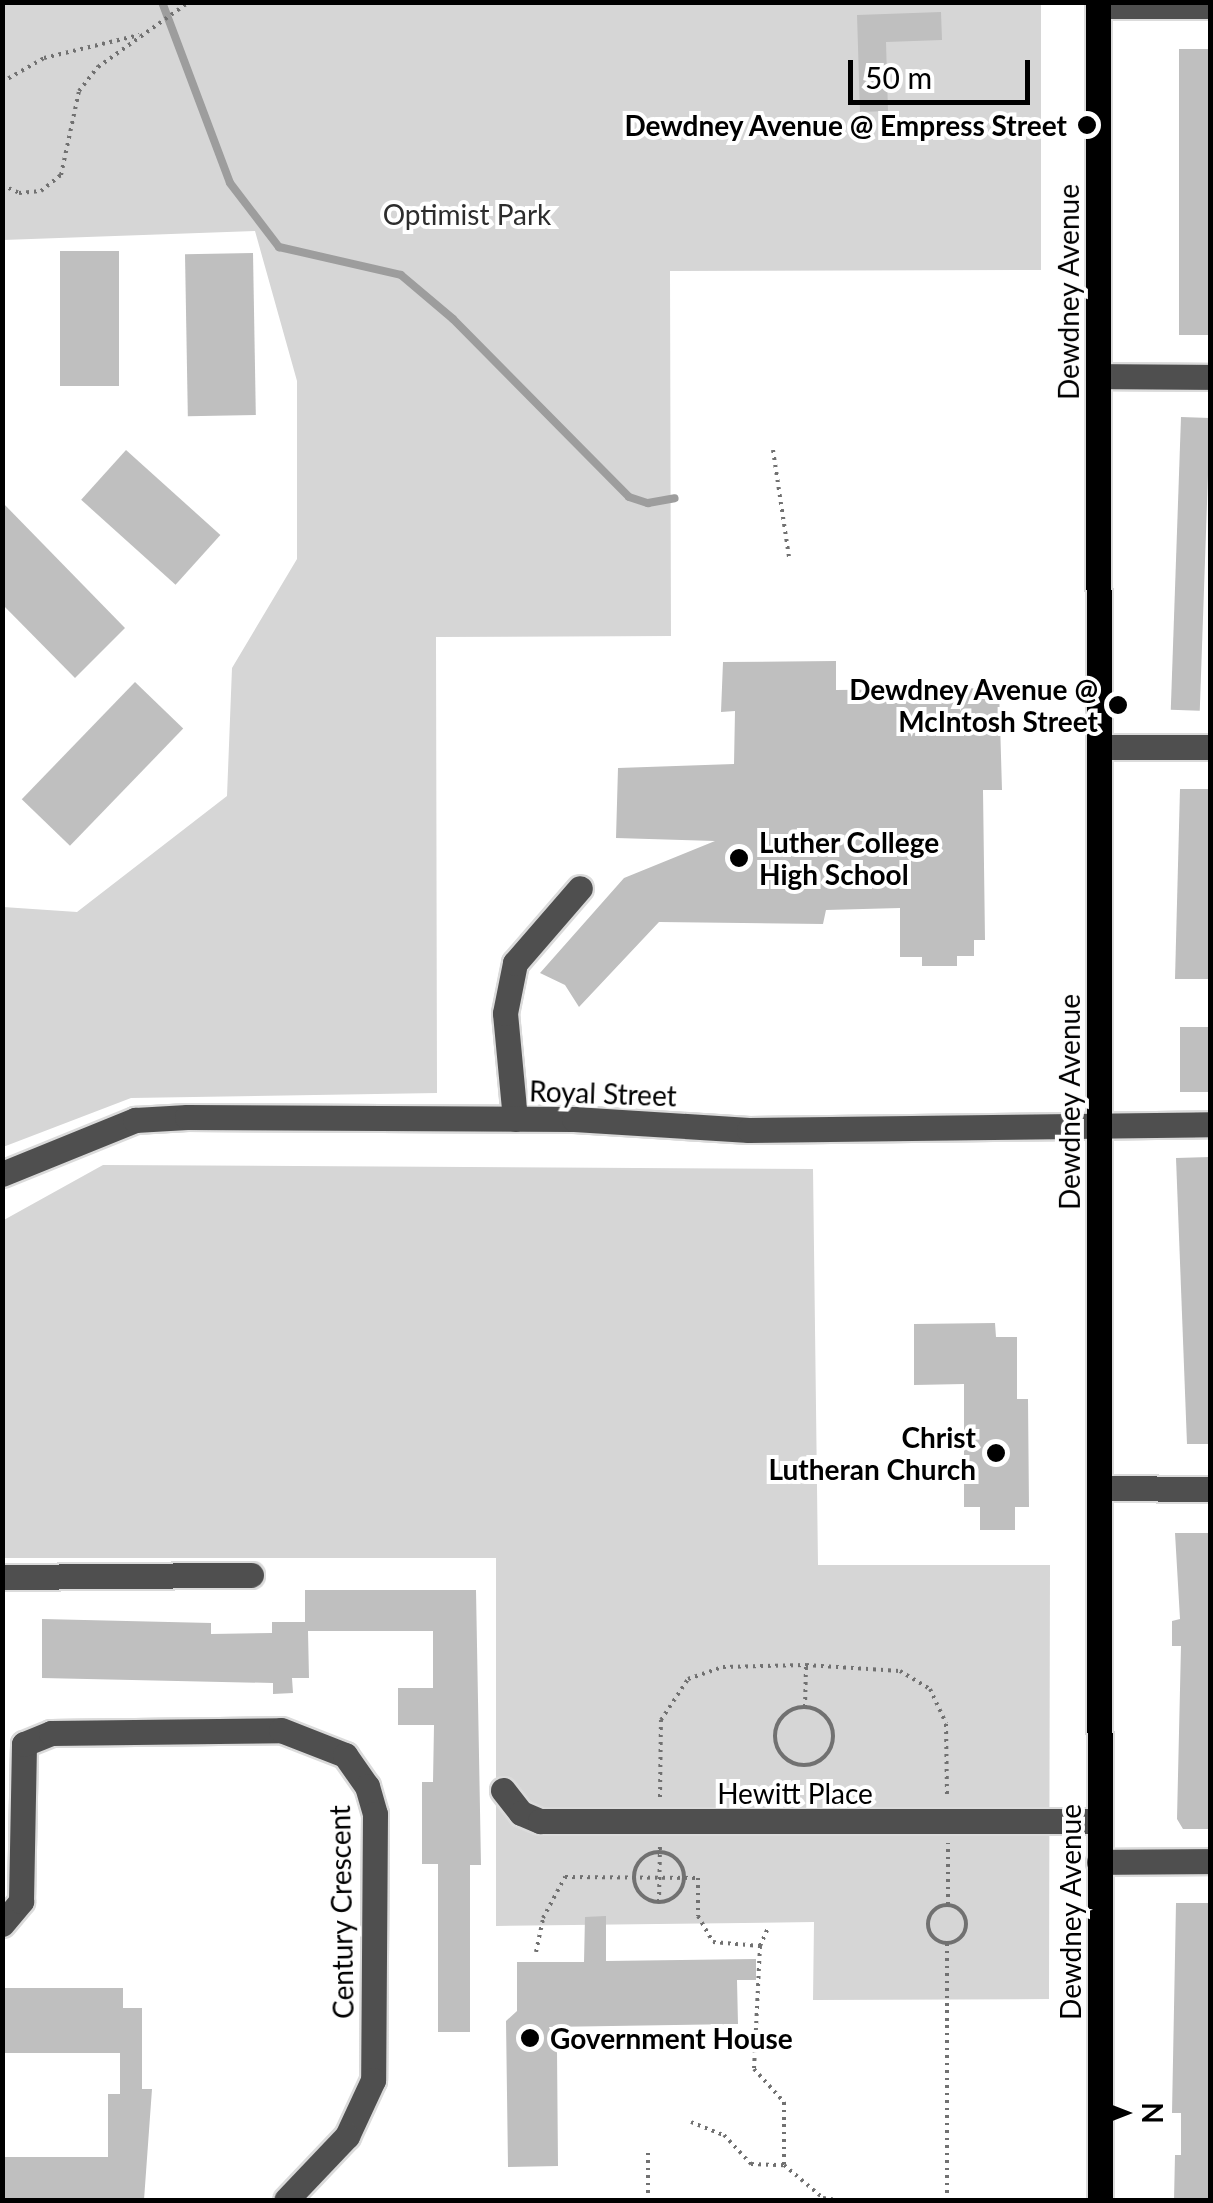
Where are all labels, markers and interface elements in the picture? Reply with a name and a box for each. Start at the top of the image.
scale bar [853,40,1036,102]
text: 50 m [865,59,932,95]
place label: Dewdney Avenue @ Empress Street [623,108,1067,142]
marker: Dewdney Avenue @ Empress Street [1076,114,1098,136]
street label: Dewdney Avenue [1051,183,1085,401]
park label: Optimist Park [383,197,551,231]
place label: Dewdney Avenue @ McIntosh Street [848,672,1098,738]
marker: Dewdney Avenue @ McIntosh Street [1107,694,1129,716]
place label: Luther College High School [759,825,940,891]
marker: Luther College High School [728,847,750,869]
street label: Dewdney Avenue [1052,993,1086,1211]
street label: Royal Street [529,1074,677,1112]
place label: Christ Lutheran Church [769,1420,976,1486]
marker: Christ Lutheran Church [985,1442,1007,1464]
street label: Hewitt Place [717,1776,873,1810]
street label: Dewdney Avenue [1053,1803,1087,2021]
street label: Century Crescent [322,1804,360,2020]
place label: Government House [550,2021,793,2055]
marker: Government House [519,2027,541,2049]
north arrow [1073,2063,1173,2163]
text: N [1136,2102,1170,2124]

